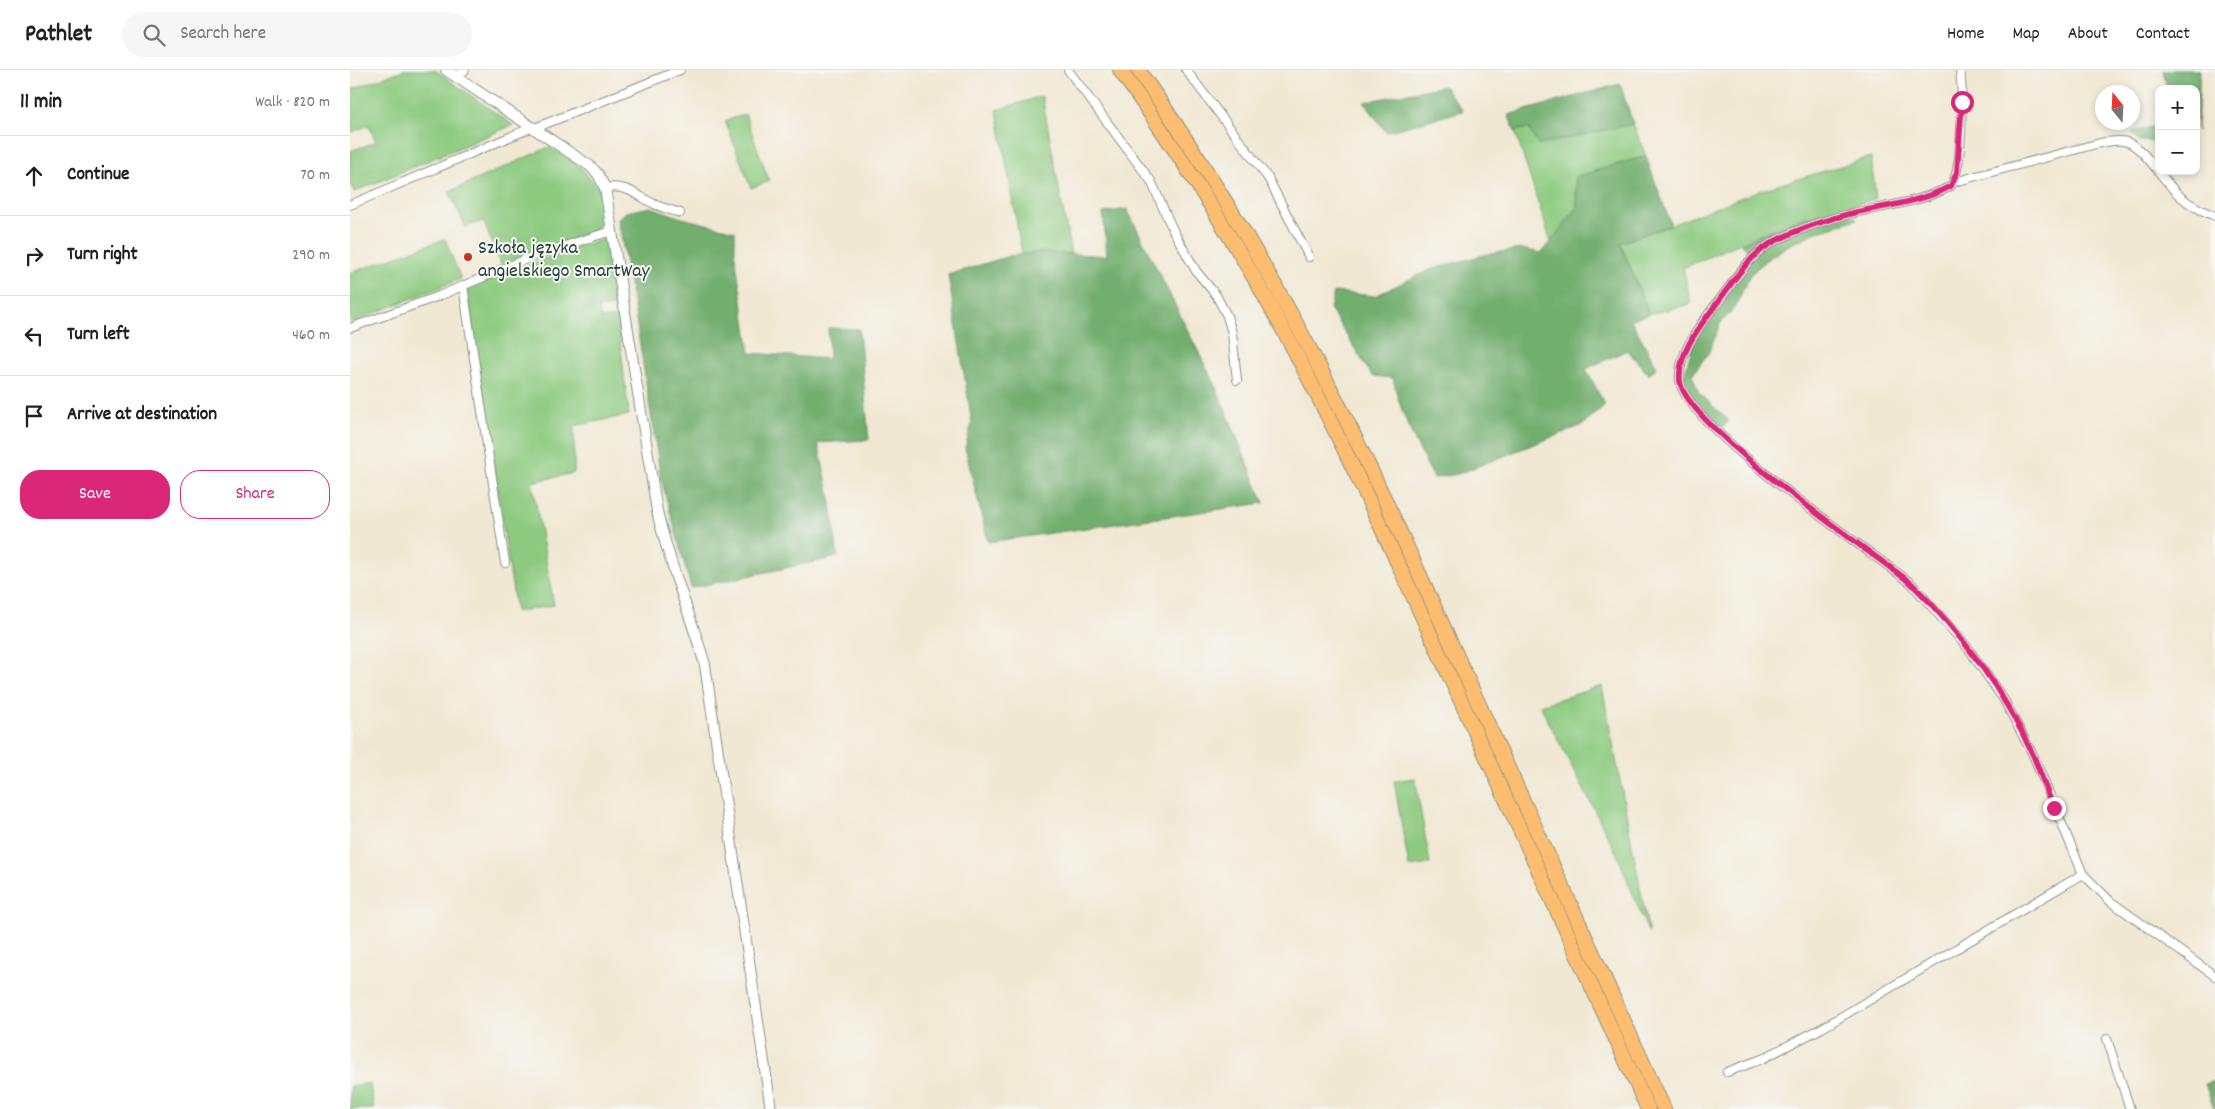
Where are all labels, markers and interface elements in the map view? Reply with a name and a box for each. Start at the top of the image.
search box [122,12,472,57]
text: Pathlet [25,18,92,52]
icon: search [140,21,168,49]
text: Search here [180,21,266,48]
text: Home [1947,22,1984,47]
text: Map [2012,22,2040,47]
text: About [2068,22,2108,47]
text: Contact [2136,22,2190,47]
north arrow [2095,85,2140,130]
map controls [2155,85,2200,175]
button: + [2155,85,2200,130]
text: 11 min [20,88,62,118]
text: Walk · 820 m [255,91,330,114]
route start [1951,91,1974,114]
button: − [2155,130,2200,175]
icon: ahead [20,162,48,190]
text: Continue [67,162,129,189]
text: 70 m [300,164,330,187]
place label: Szkoła języka angielskiego SmartWay [478,235,651,286]
icon: right [20,242,48,270]
text: Turn right [67,242,138,269]
text: 290 m [292,244,330,267]
marker: Szkoła języka angielskiego SmartWay [462,251,474,263]
icon: left [20,322,48,350]
text: Turn left [67,322,130,349]
text: 460 m [292,324,330,347]
icon: arrive [20,402,48,430]
text: Arrive at destination [67,402,217,429]
button: Save [20,470,170,519]
button: Share [180,470,330,519]
route end [2043,797,2066,820]

